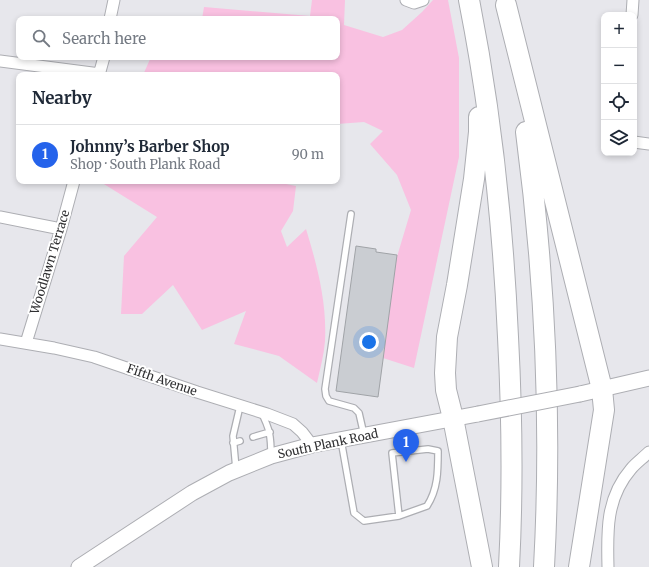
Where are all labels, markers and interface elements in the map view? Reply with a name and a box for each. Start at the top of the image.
map controls [601,12,637,156]
button: + [601,12,637,48]
search box [16,16,340,60]
icon: search [30,27,52,49]
text: Search here [62,29,146,48]
button: − [601,48,637,84]
button: locate [601,84,637,120]
text: Nearby [32,87,92,109]
button: layers [601,120,637,156]
text: Johnny’s Barber Shop [70,137,230,156]
text: 1 [42,146,48,163]
text: 90 m [292,146,324,163]
text: Shop · South Plank Road [70,156,220,173]
street label: Woodlawn Terrace [26,208,73,317]
your location [359,332,379,352]
street label: Fifth Avenue [125,361,199,399]
street label: South Plank Road [276,426,379,461]
pin: 1 [393,429,419,462]

